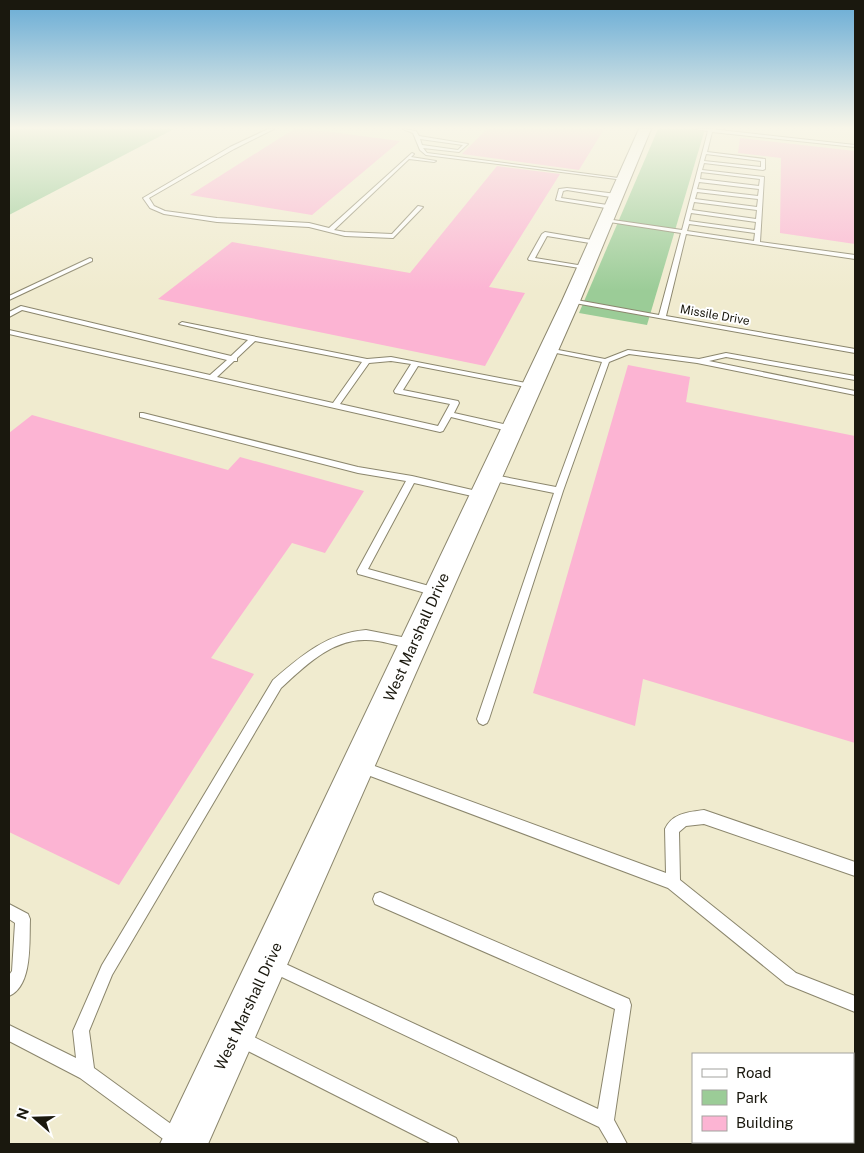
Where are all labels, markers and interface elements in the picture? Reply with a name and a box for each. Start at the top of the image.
street label: Missile Drive [679,302,751,328]
street label: West Marshall Drive [380,570,452,704]
street label: West Marshall Drive [211,939,285,1073]
legend [692,1053,854,1143]
text: Road [736,1064,772,1081]
text: Park [736,1089,768,1106]
north arrow [10,1093,60,1143]
text: N [13,1106,32,1121]
text: Building [736,1114,794,1131]

